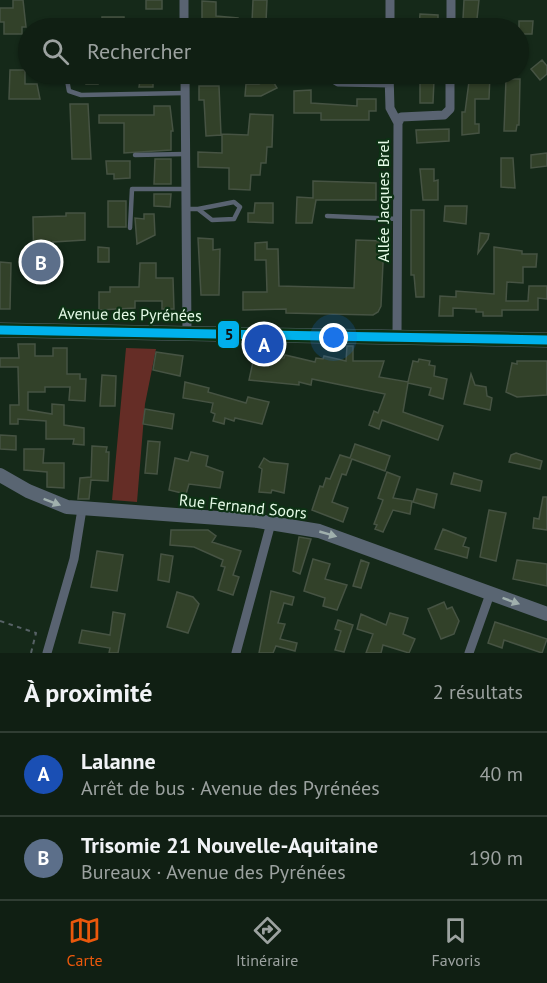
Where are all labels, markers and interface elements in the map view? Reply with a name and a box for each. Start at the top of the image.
search box [18,18,529,84]
icon: search [39,35,72,68]
text: Rechercher [87,37,191,65]
street label: Allée Jacques Brel [373,139,393,262]
pin: B [22,240,60,284]
street label: Avenue des Pyrénées [58,303,202,325]
line badge: 5 [217,320,240,349]
pin: A [244,322,284,366]
your location [319,323,348,352]
text: 5 [224,324,234,344]
street label: Rue Fernand Soors [178,489,308,523]
one-way arrow [43,497,61,507]
one-way arrow [319,530,337,539]
one-way arrow [502,597,520,607]
text: À proximité [24,676,152,709]
text: 2 résultats [433,679,523,705]
text: Lalanne [81,747,156,775]
text: A [37,761,50,787]
text: 40 m [480,761,523,787]
text: Arrêt de bus · Avenue des Pyrénées [81,775,380,801]
text: Trisomie 21 Nouvelle-Aquitaine [81,831,378,859]
text: B [38,845,49,871]
text: 190 m [469,845,523,871]
text: Bureaux · Avenue des Pyrénées [81,859,346,885]
tab: Carte [67,914,103,970]
tab: Itinéraire [236,914,298,970]
tab: Favoris [432,914,480,970]

